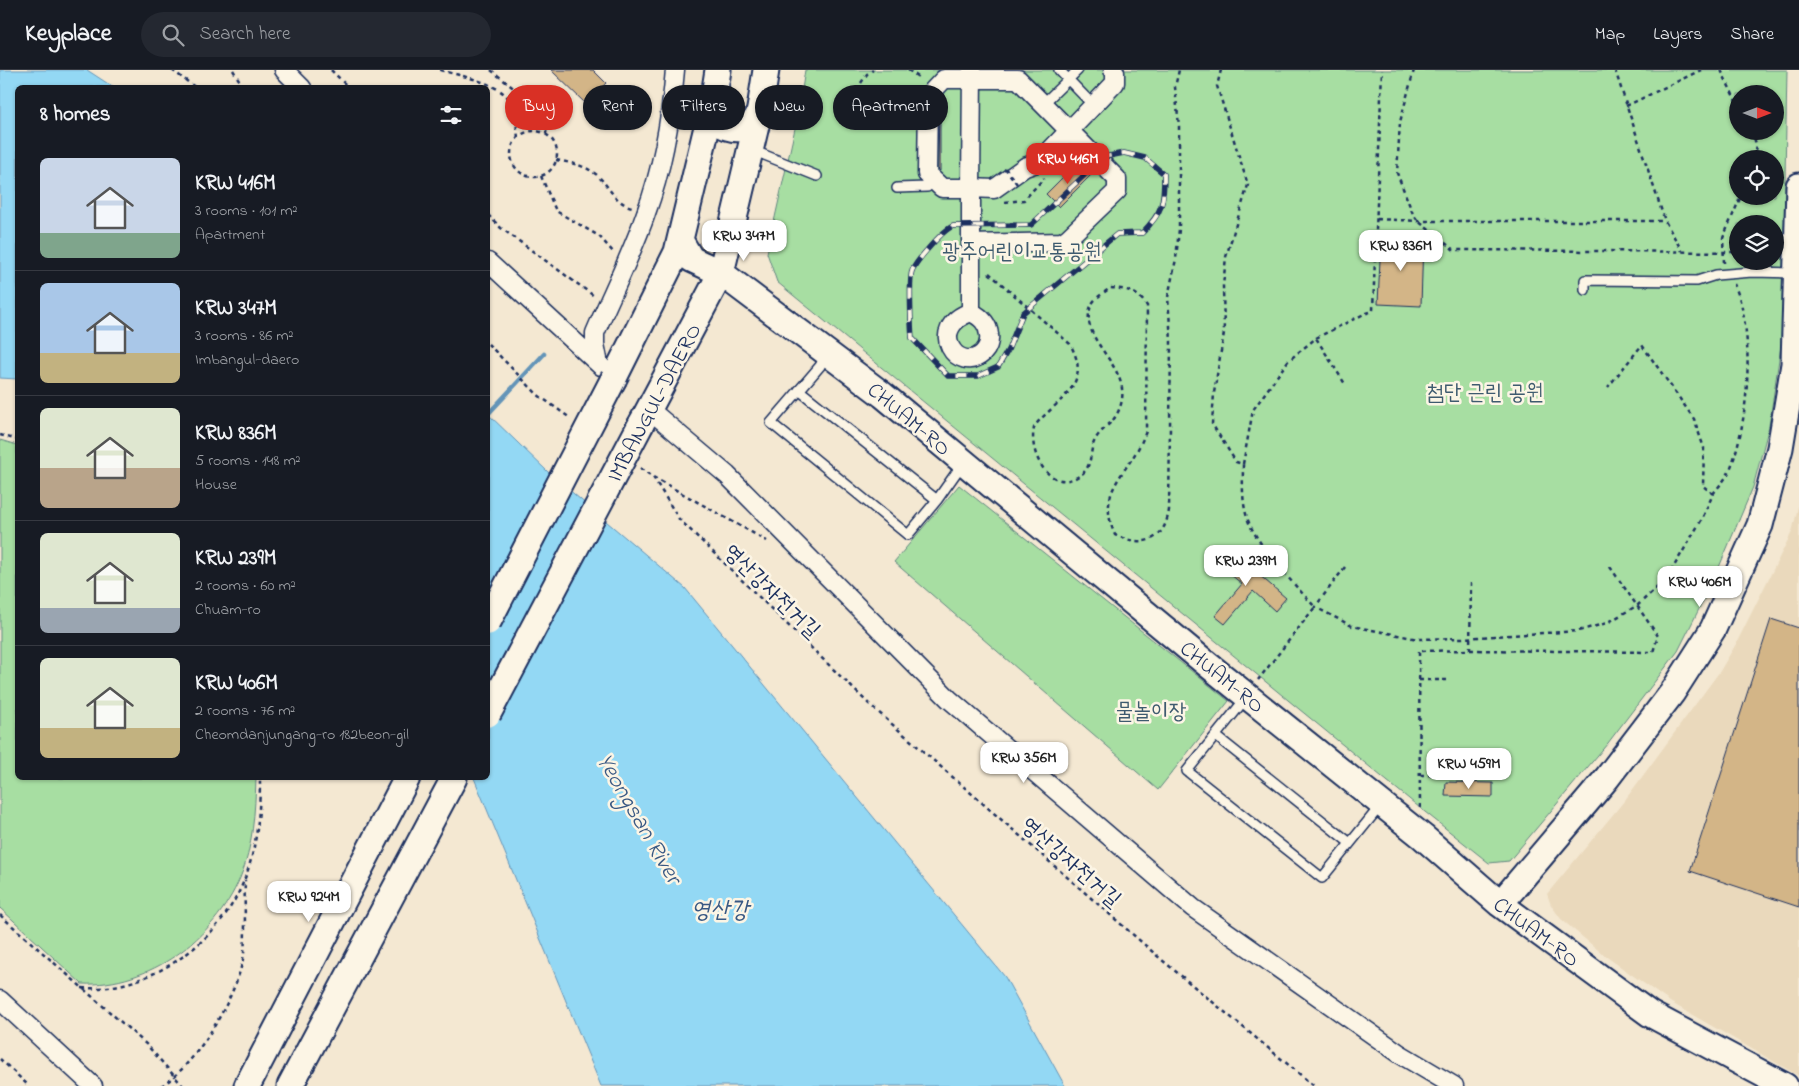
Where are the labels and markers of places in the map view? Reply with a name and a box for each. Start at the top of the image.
pin: KRW 416M [1016,142,1120,185]
pin: KRW 347M [692,220,796,262]
pin: KRW 836M [1349,230,1453,272]
pin: KRW 239M [1194,544,1298,587]
pin: KRW 406M [1648,566,1752,608]
pin: KRW 356M [972,742,1076,784]
pin: KRW 459M [1417,748,1521,790]
pin: KRW 924M [257,880,361,923]

